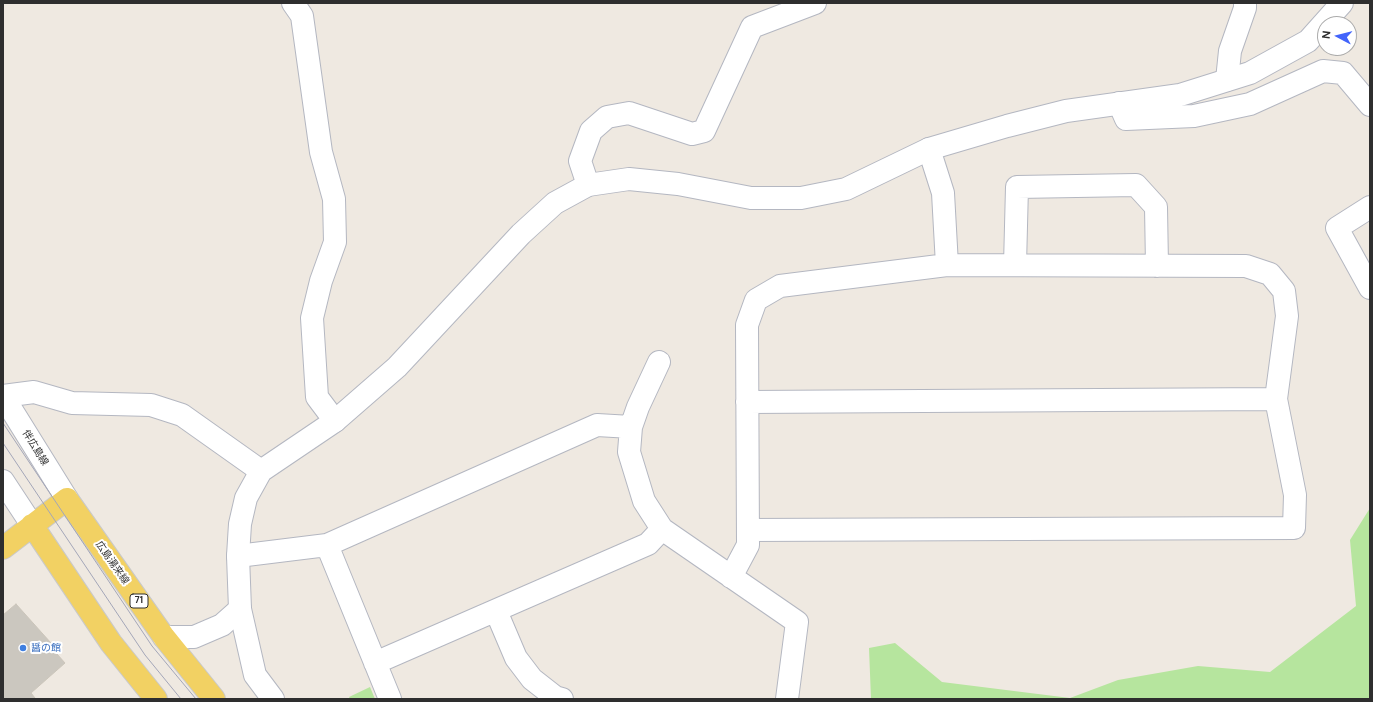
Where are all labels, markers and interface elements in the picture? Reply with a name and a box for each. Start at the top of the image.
north arrow [1317,16,1357,56]
text: N [1319,30,1334,39]
street label: 伴広島線 [19,428,51,468]
street label: 広島湯来線 [93,539,131,587]
road number: 71 [130,594,148,608]
place label: 醤の館 [31,642,61,654]
marker: 醤の館 [18,643,28,653]

